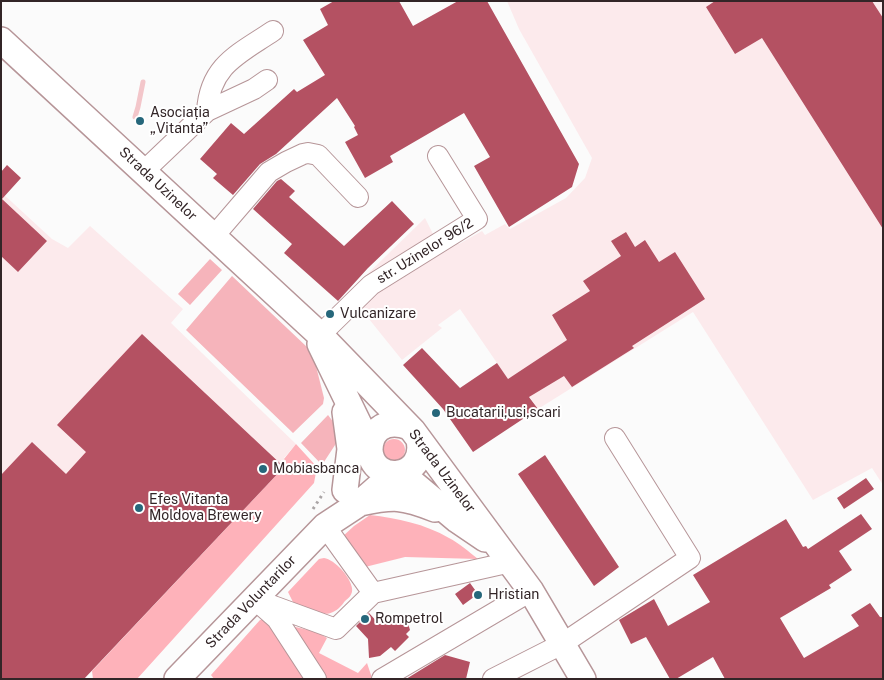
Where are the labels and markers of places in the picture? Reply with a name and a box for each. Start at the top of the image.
place label: Asociația „Vitanta” [150,105,210,138]
marker: Asociația „Vitanta” [134,115,146,127]
place label: Vulcanizare [340,306,416,322]
marker: Vulcanizare [324,308,336,320]
place label: Bucatarii,usi,scari [446,405,561,421]
marker: Bucatarii,usi,scari [430,407,442,419]
place label: Mobiasbanca [273,461,359,477]
marker: Mobiasbanca [257,463,269,475]
place label: Efes Vitanta Moldova Brewery [149,492,262,524]
marker: Efes Vitanta Moldova Brewery [133,502,145,514]
place label: Hristian [488,587,539,603]
marker: Hristian [472,589,484,601]
place label: Rompetrol [375,611,443,627]
marker: Rompetrol [359,613,371,625]

